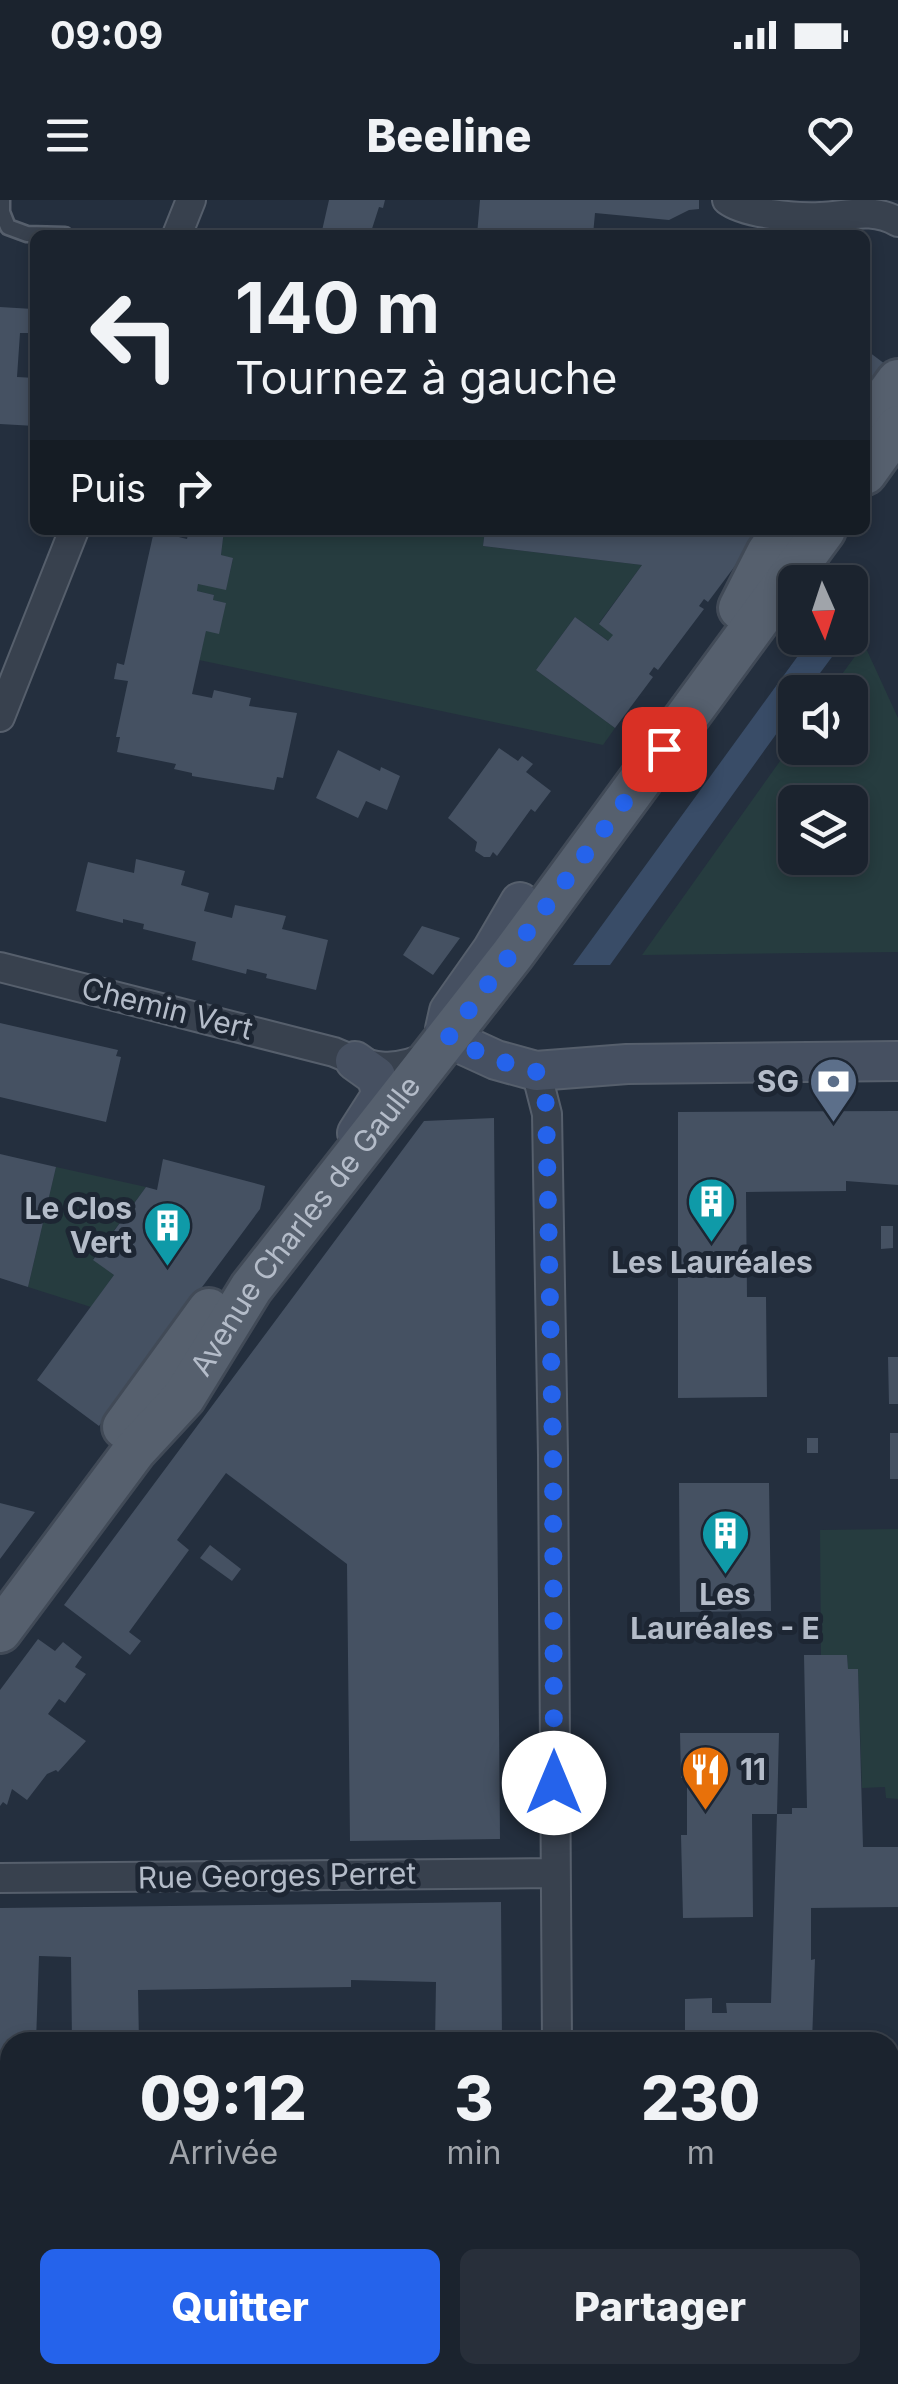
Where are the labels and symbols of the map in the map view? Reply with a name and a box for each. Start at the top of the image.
north arrow [778,565,868,655]
pin [622,707,707,792]
street label: Chemin Vert [78,969,257,1047]
bank icon: SG [808,1056,860,1124]
place label: SG [757,1063,799,1099]
street label: Avenue Charles de Gaulle [182,1068,427,1382]
building icon: Les Lauréales [686,1176,738,1244]
place label: Le Clos Vert [25,1190,132,1260]
building icon: Le Clos Vert [141,1200,193,1268]
place label: Les Lauréales [611,1244,813,1280]
building icon: Les Lauréales - E [699,1508,751,1576]
place label: Les Lauréales - E [630,1576,820,1646]
position arrow [502,1731,606,1835]
restaurant icon: 11 [679,1744,731,1812]
place label: 11 [740,1751,766,1787]
street label: Rue Georges Perret [138,1855,417,1895]

